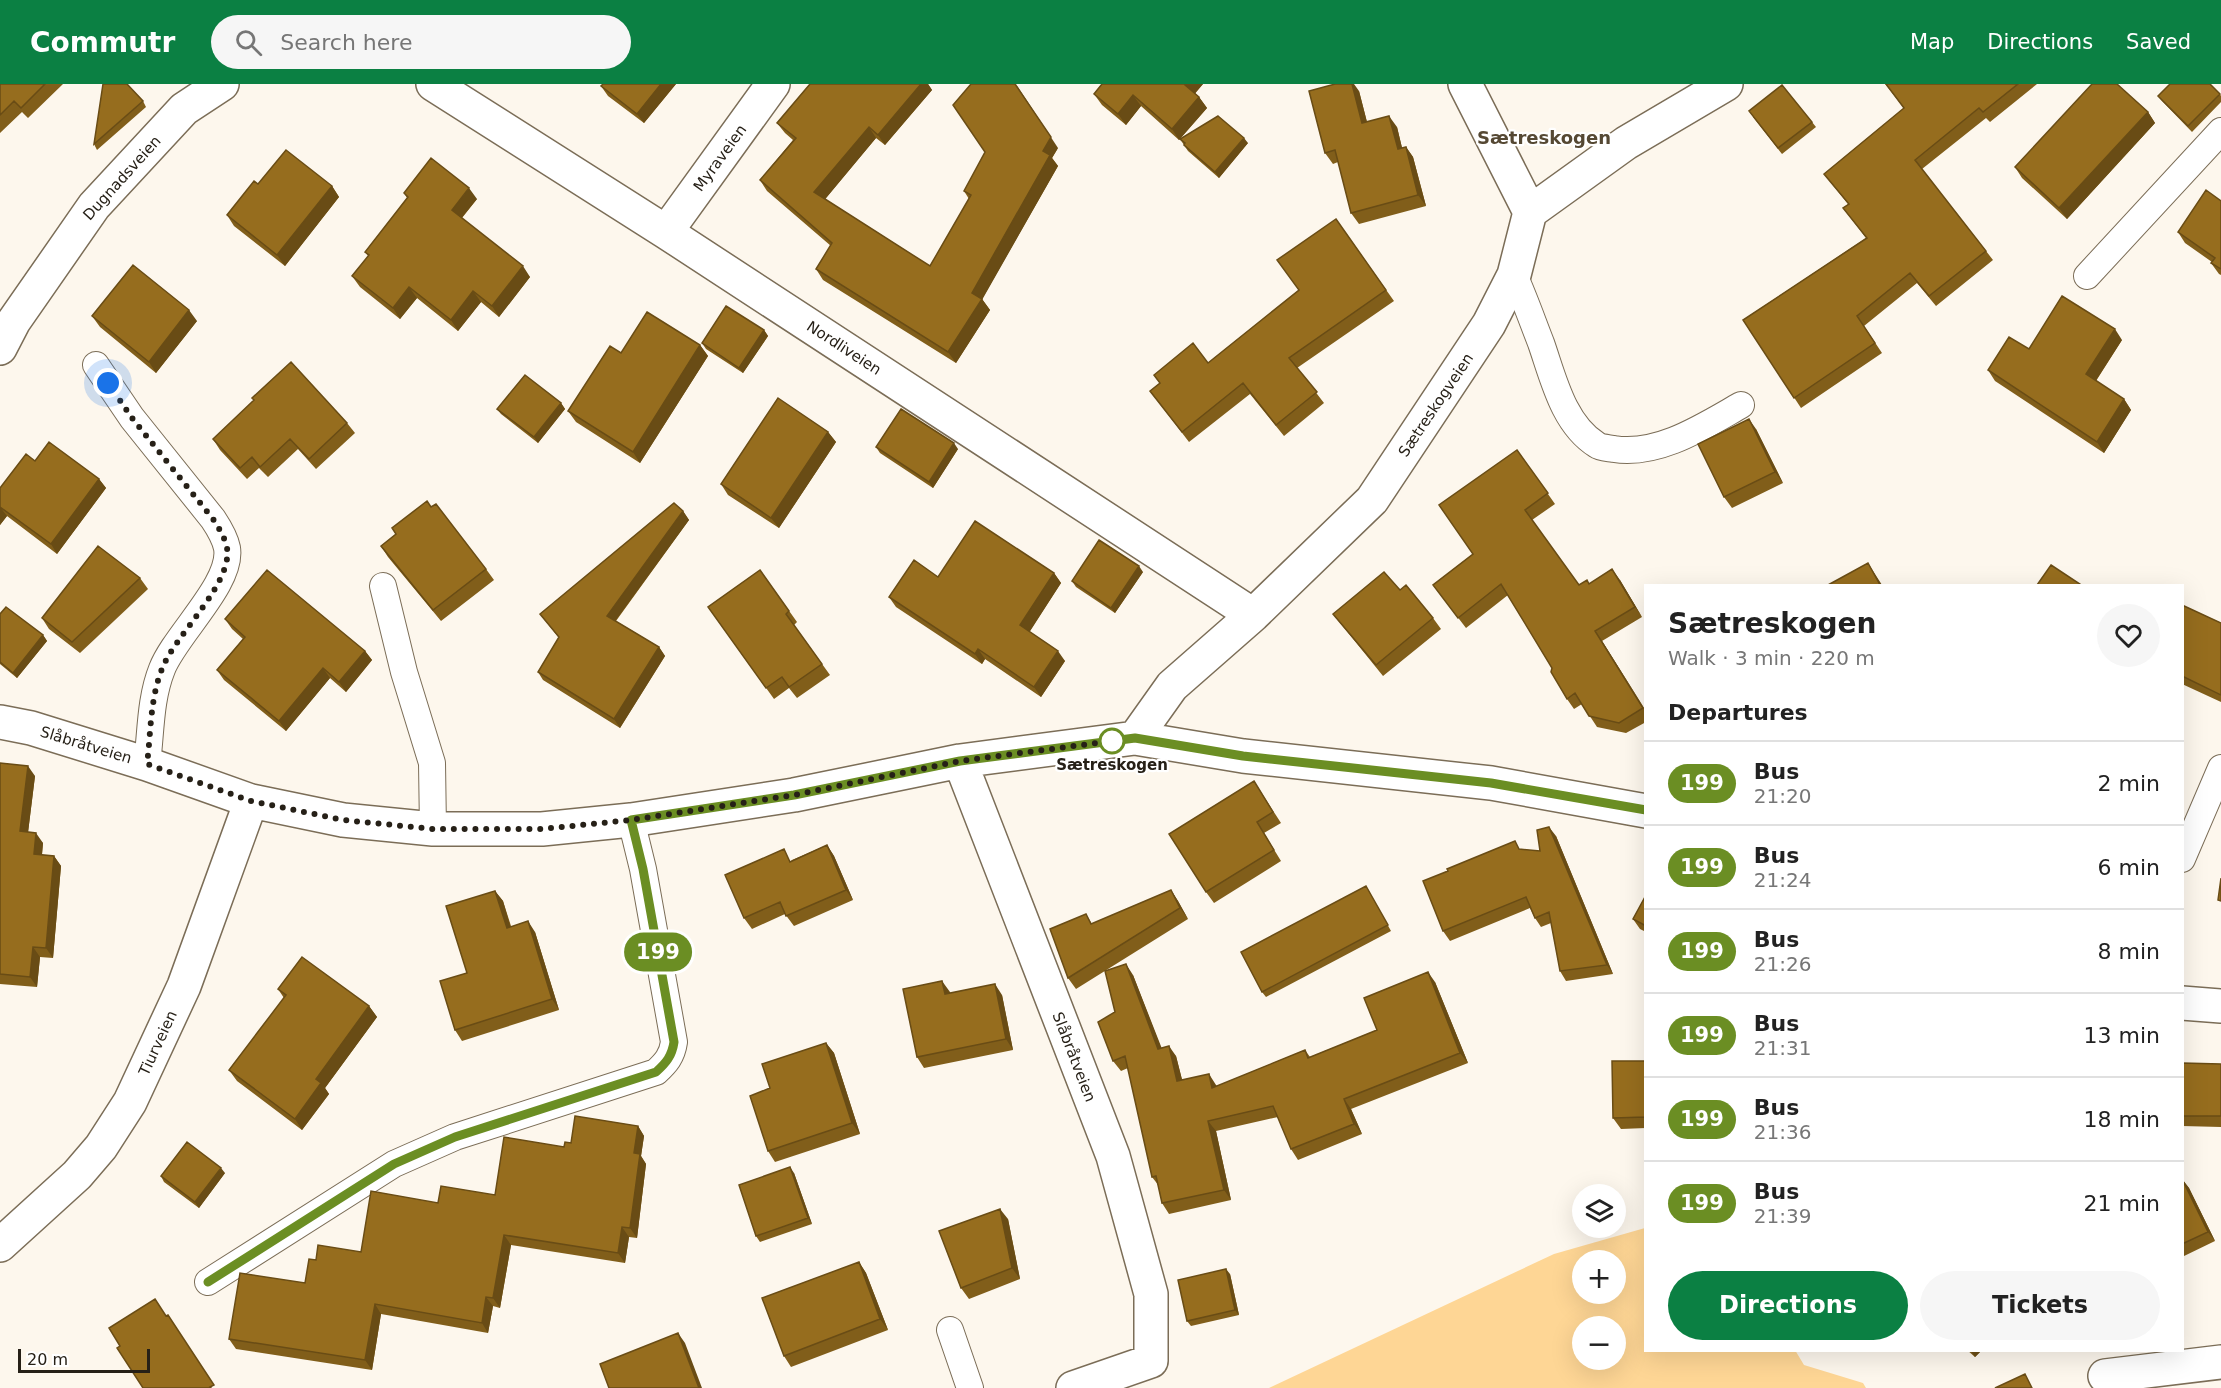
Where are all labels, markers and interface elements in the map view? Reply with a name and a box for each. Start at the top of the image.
search box [211,15,631,69]
text: Commutr [30,26,175,59]
icon: search [232,26,265,59]
text: Search here [280,30,412,55]
text: Map [1910,30,1954,54]
text: Directions [1987,30,2093,54]
text: Saved [2126,30,2191,54]
street label: Myraveien [690,121,750,195]
district label: Sætreskogen [1477,127,1611,148]
street label: Dugnadsveien [79,132,165,224]
street label: Nordliveien [803,317,885,379]
street label: Sætreskogveien [1395,350,1477,460]
your location [93,368,123,398]
button: heart [2097,604,2160,667]
text: Sætreskogen [1668,607,1876,640]
text: Walk · 3 min · 220 m [1668,646,1875,670]
text: Departures [1668,700,1808,725]
street label: Slåbråtveien [38,723,134,767]
marker: Sætreskogen [1099,728,1125,754]
place label: Sætreskogen [1056,756,1168,774]
text: Bus [1754,759,1799,784]
text: 199 [1680,771,1724,795]
text: 2 min [2098,771,2160,796]
text: 21:20 [1754,784,1811,808]
text: Bus [1754,843,1799,868]
text: 199 [1680,855,1724,879]
text: 6 min [2098,855,2160,880]
text: 21:24 [1754,868,1811,892]
text: Bus [1754,927,1799,952]
line badge: 199 [624,932,692,972]
text: 199 [1680,939,1724,963]
text: 8 min [2098,939,2160,964]
text: 199 [636,940,680,964]
text: 21:26 [1754,952,1811,976]
street label: Tiurveien [135,1008,181,1079]
street label: Slåbråtveien [1049,1010,1099,1104]
text: Bus [1754,1011,1799,1036]
text: 199 [1680,1023,1724,1047]
text: 13 min [2084,1023,2160,1048]
text: 21:31 [1754,1036,1811,1060]
text: Bus [1754,1095,1799,1120]
text: 199 [1680,1107,1724,1131]
text: 18 min [2084,1107,2160,1132]
text: 21:36 [1754,1120,1811,1144]
text: Bus [1754,1179,1799,1204]
map controls [1572,1184,1626,1370]
button: layers [1572,1184,1626,1238]
text: 199 [1680,1191,1724,1215]
text: 21 min [2084,1191,2160,1216]
text: 21:39 [1754,1204,1811,1228]
button: + [1572,1250,1626,1304]
button: Directions [1668,1271,1908,1340]
button: Tickets [1920,1271,2160,1340]
button: − [1572,1316,1626,1370]
scale bar [18,1346,150,1374]
text: 20 m [27,1350,68,1369]

